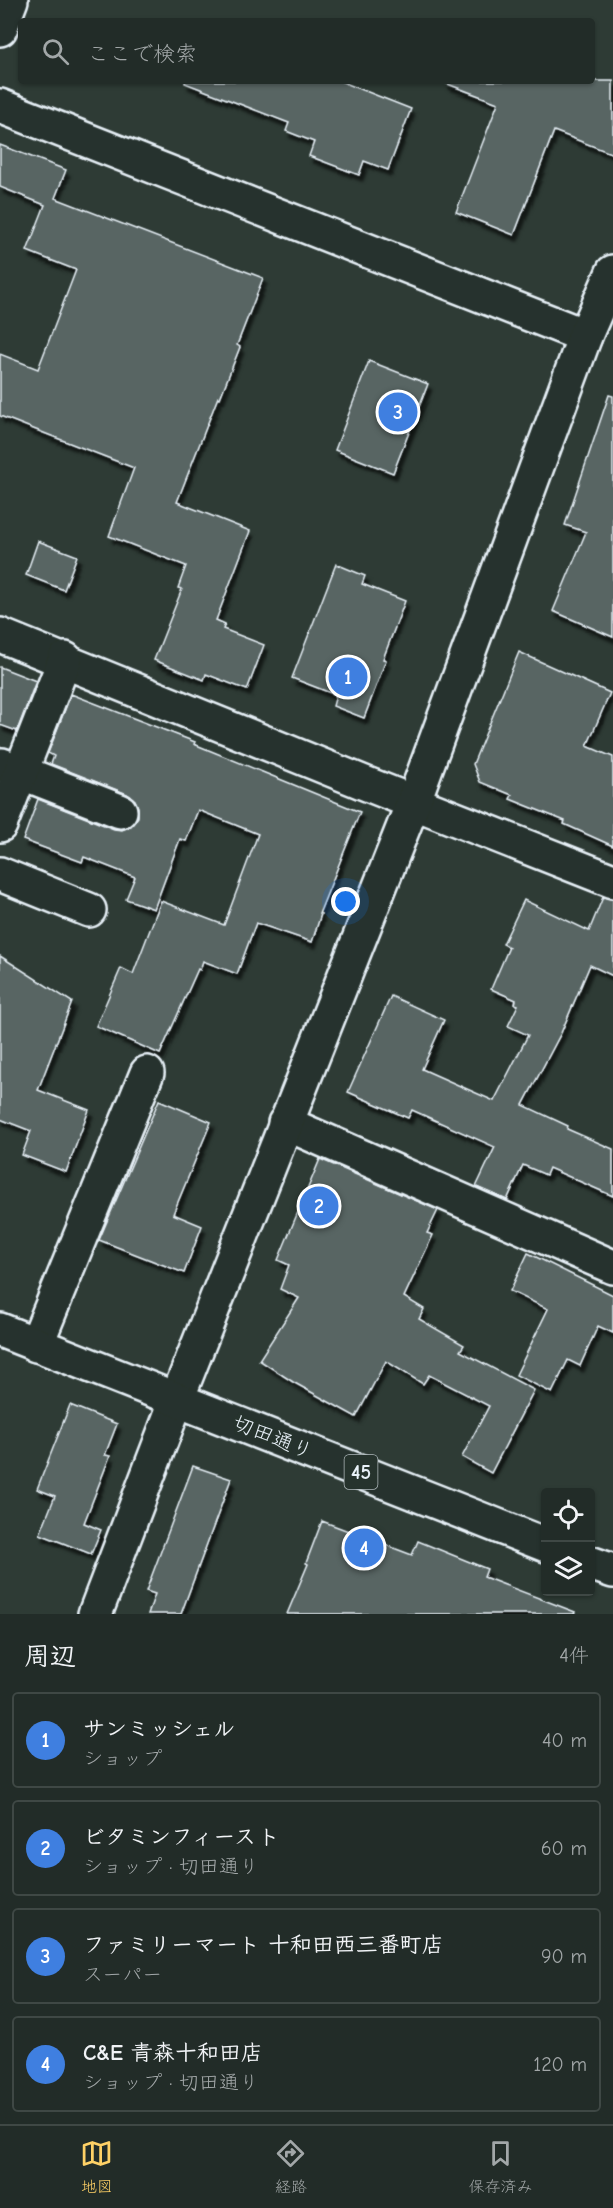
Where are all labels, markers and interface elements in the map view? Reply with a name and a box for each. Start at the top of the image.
search box [18,18,595,84]
icon: search [39,35,72,68]
text: ここで検索 [87,41,197,67]
pin: 3 [378,390,418,434]
pin: 1 [328,654,368,700]
your location [331,887,360,916]
pin: 2 [300,1184,338,1228]
street label: 切田通り [230,1410,316,1464]
road number: 45 [344,1455,378,1489]
map controls [541,1488,595,1596]
button: locate [541,1488,595,1542]
pin: 4 [344,1526,384,1570]
button: layers [541,1542,595,1596]
text: 周辺 [24,1642,76,1672]
text: 4件 [559,1644,589,1667]
text: サンミッシェル [83,1716,235,1742]
text: 1 [42,1729,49,1752]
text: 40 m [542,1729,587,1752]
text: ショップ [83,1747,162,1770]
text: ビタミンフィースト [83,1824,280,1850]
text: 2 [41,1837,50,1860]
text: 60 m [541,1837,587,1860]
text: ショップ · 切田通り [83,1855,259,1878]
text: ファミリーマート 十和田西三番町店 [83,1932,444,1958]
text: 3 [41,1945,50,1968]
text: 90 m [541,1945,587,1968]
text: スーパー [83,1963,162,1986]
text: C&E 青森十和田店 [83,2040,263,2066]
text: 4 [41,2053,50,2076]
text: 120 m [533,2053,587,2076]
text: ショップ · 切田通り [83,2071,259,2094]
tab: 地図 [80,2137,113,2197]
tab: 経路 [274,2137,307,2197]
tab: 保存済み [468,2137,532,2197]

